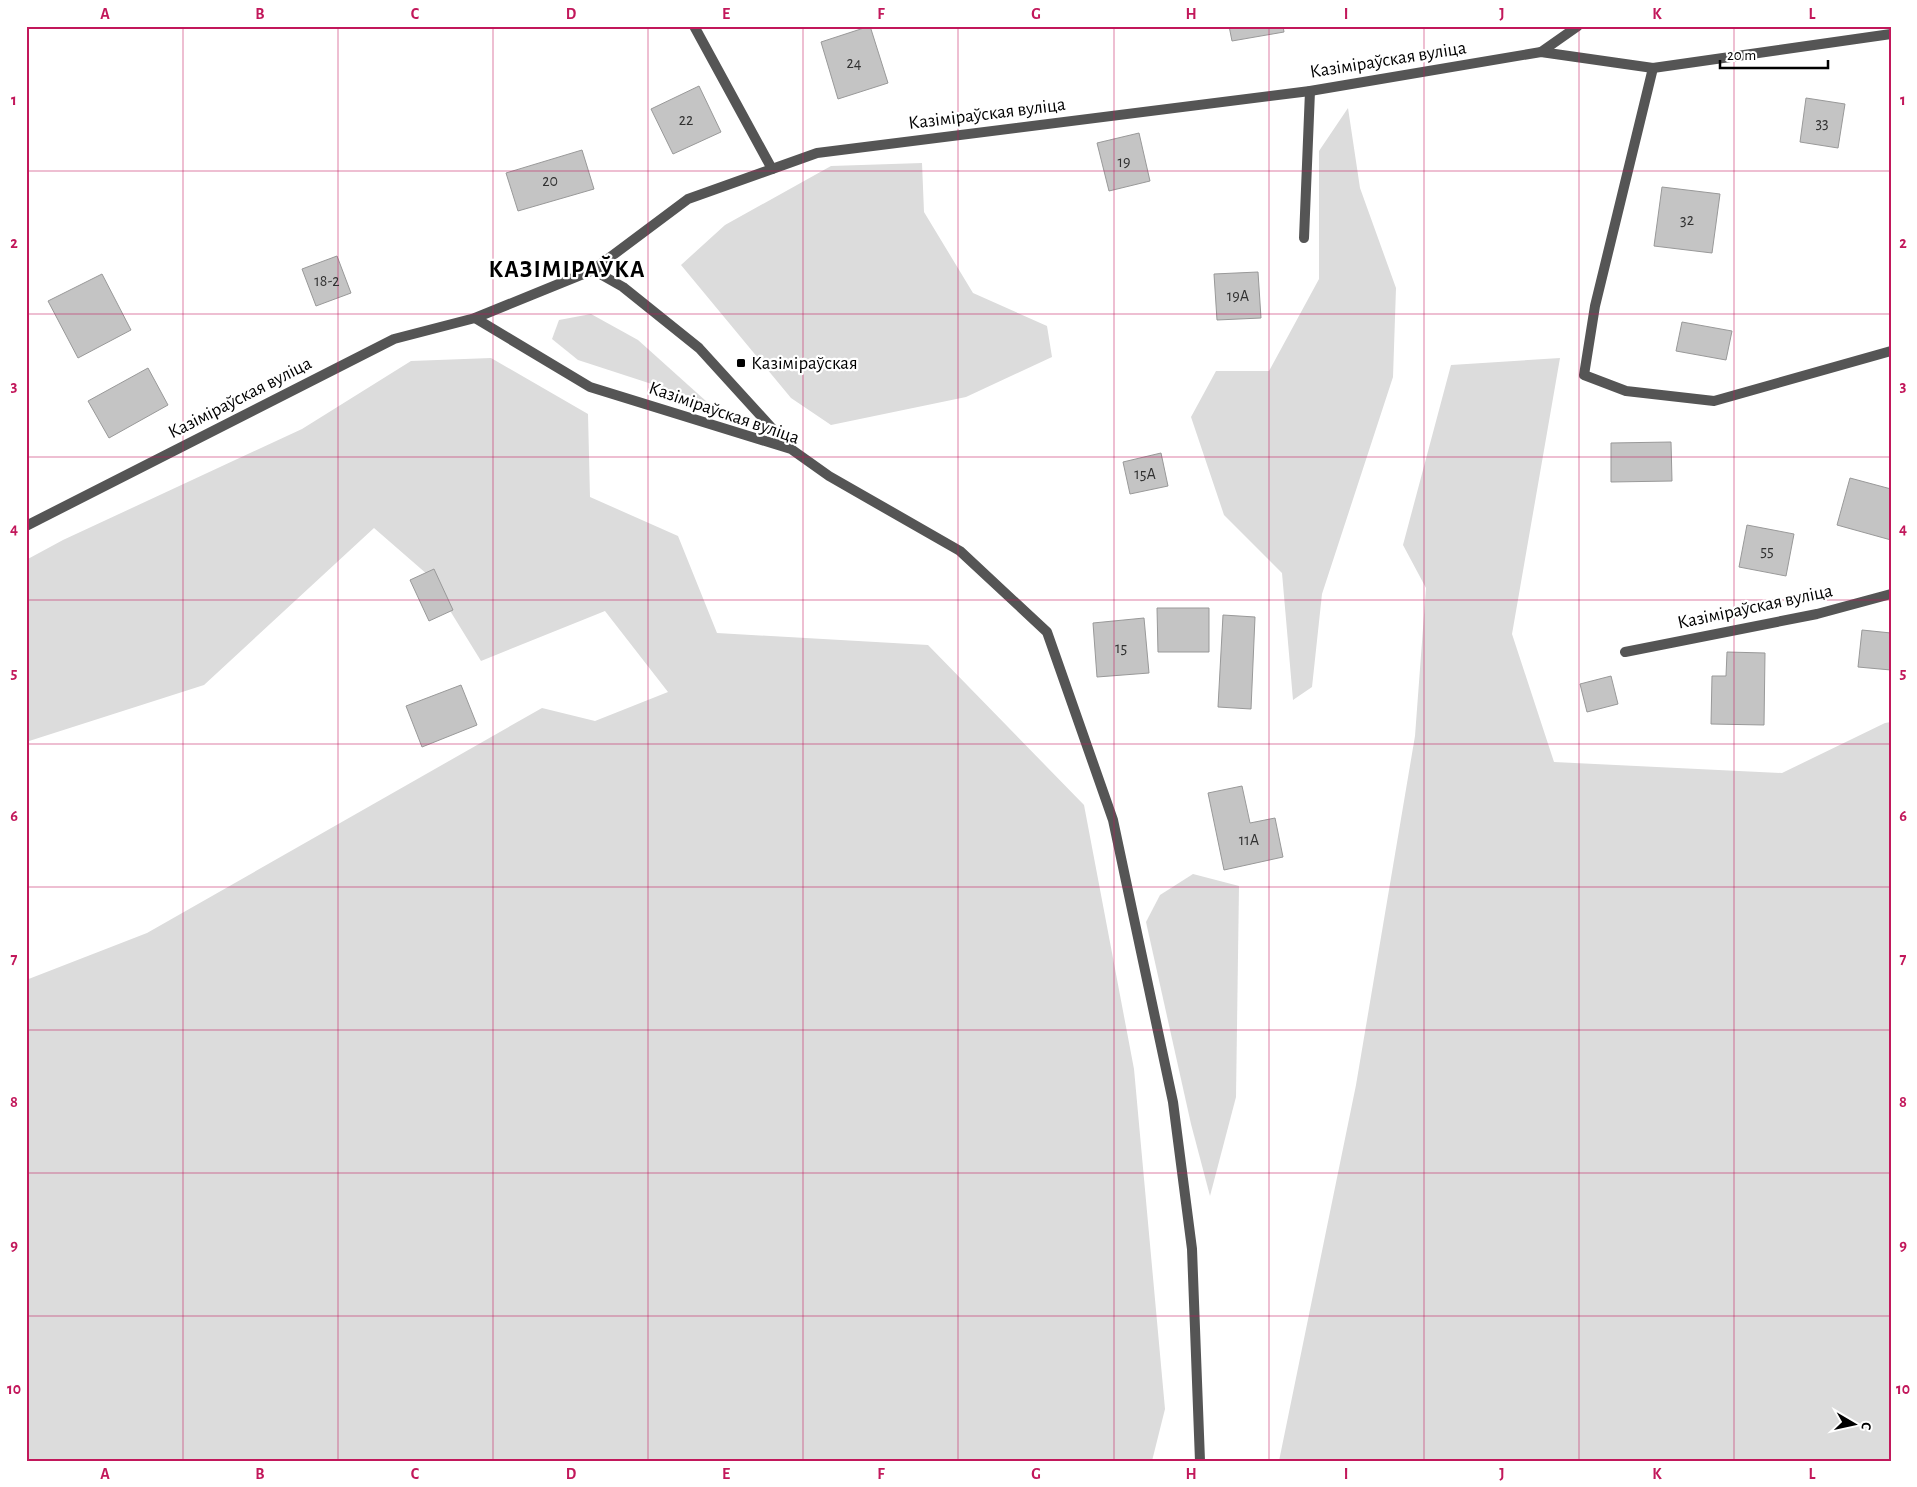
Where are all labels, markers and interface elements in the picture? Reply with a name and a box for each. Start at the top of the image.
text: A [100,6,110,22]
text: B [255,6,265,22]
text: C [411,6,420,22]
text: D [566,6,577,22]
text: E [722,6,730,22]
text: F [877,6,885,22]
text: G [1031,6,1041,22]
text: H [1185,6,1197,22]
text: I [1344,6,1348,22]
text: J [1499,6,1505,22]
text: K [1652,6,1662,22]
text: L [1809,6,1816,22]
street label: Казіміраўская вуліца [1308,38,1468,82]
scale bar [1720,38,1827,70]
text: 20 m [1727,48,1756,63]
house number: 24 [847,55,862,71]
text: 1 [11,92,17,108]
text: 1 [1900,92,1906,108]
street label: Казіміраўская вуліца [907,95,1067,133]
house number: 22 [679,112,693,128]
house number: 33 [1815,115,1829,131]
house number: 19 [1117,154,1131,170]
house number: 20 [542,173,558,189]
house number: 32 [1680,212,1694,228]
text: 2 [10,235,18,251]
text: 2 [1899,235,1907,251]
district label: КАЗІМІРАЎКА [488,255,646,282]
house number: 18-2 [314,273,340,289]
house number: 19А [1227,288,1250,304]
street label: Казіміраўская вуліца [165,353,315,442]
place label: Казіміраўская [751,354,858,373]
marker: Казіміраўская [735,357,747,369]
text: 3 [11,378,18,394]
street label: Казіміраўская вуліца [646,378,802,448]
text: 3 [1900,378,1907,394]
house number: 15А [1134,466,1156,482]
text: 4 [10,521,18,537]
text: 4 [1899,521,1907,537]
house number: 55 [1760,543,1774,559]
street label: Казіміраўская вуліца [1676,581,1835,633]
house number: 15 [1115,640,1127,656]
text: 5 [11,665,18,681]
text: 5 [1900,665,1907,681]
text: 6 [10,808,18,824]
text: 6 [1899,808,1907,824]
house number: 11А [1239,832,1260,848]
text: 7 [11,951,18,967]
text: 7 [1900,951,1907,967]
text: 8 [10,1094,18,1110]
text: 8 [1899,1094,1907,1110]
text: 9 [10,1237,18,1253]
text: 9 [1899,1237,1907,1253]
text: 10 [7,1381,21,1397]
text: 10 [1896,1381,1910,1397]
north arrow [1830,1400,1880,1450]
text: С [1858,1421,1873,1431]
text: A [100,1466,110,1482]
text: B [255,1466,265,1482]
text: C [411,1466,420,1482]
text: D [566,1466,577,1482]
text: E [722,1466,730,1482]
text: F [877,1466,885,1482]
text: G [1031,1466,1041,1482]
text: H [1185,1466,1197,1482]
text: I [1344,1466,1348,1482]
text: J [1499,1466,1505,1482]
text: K [1652,1466,1662,1482]
text: L [1809,1466,1816,1482]

